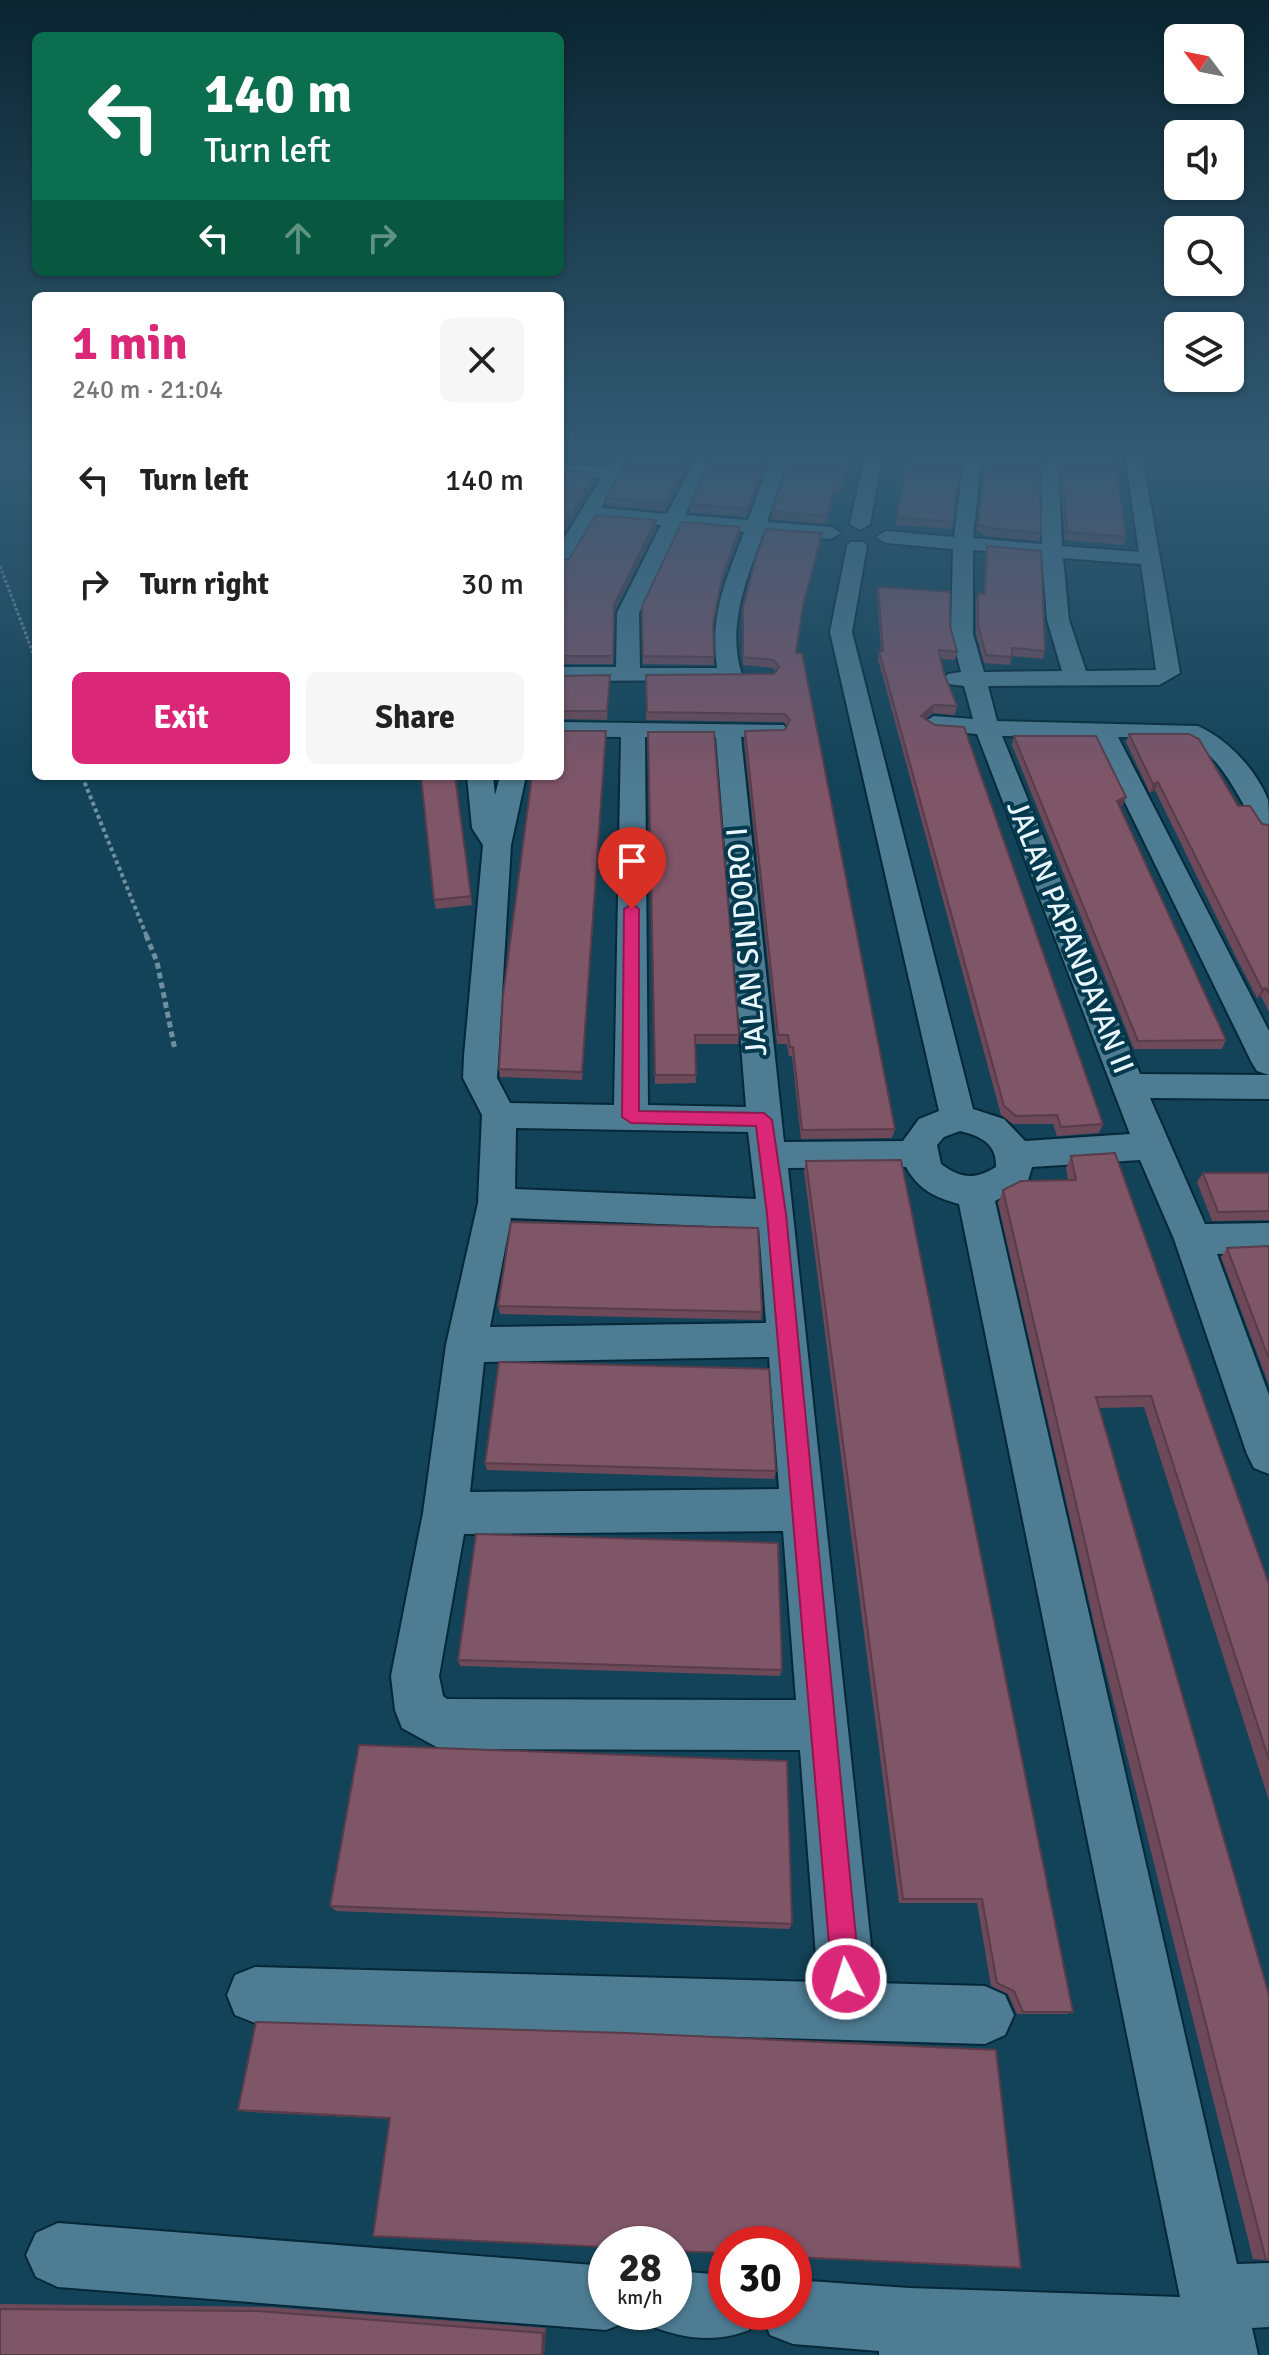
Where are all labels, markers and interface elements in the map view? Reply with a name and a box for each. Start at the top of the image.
north arrow [1164,24,1244,104]
map controls [1164,24,1244,392]
text: 140 m [204,59,352,128]
icon: left [72,64,176,168]
button: sound [1164,120,1244,200]
text: Turn left [204,128,331,173]
icon: left [192,216,236,260]
icon: ahead [276,216,320,260]
icon: right [360,216,404,260]
button: search [1164,216,1244,296]
button: layers [1164,312,1244,392]
text: 1 min [72,314,188,373]
button: close [440,318,524,402]
text: 240 m · 21:04 [72,374,223,406]
icon: left [72,458,116,502]
text: Turn left [140,462,249,499]
text: 140 m [445,462,524,499]
icon: right [72,562,116,606]
text: Turn right [140,566,269,603]
text: 30 m [461,566,524,603]
button: Exit [72,672,290,764]
button: Share [306,672,524,764]
street label: JALAN PAPANDAYAN II [998,795,1142,1079]
street label: JALAN SINDORO I [719,826,775,1058]
pin [598,827,666,909]
icon: arrive [610,839,654,883]
position arrow [804,1937,888,2021]
speed limit sign: 30 [708,2226,812,2330]
text: 28 [618,2243,662,2293]
text: km/h [617,2285,663,2310]

